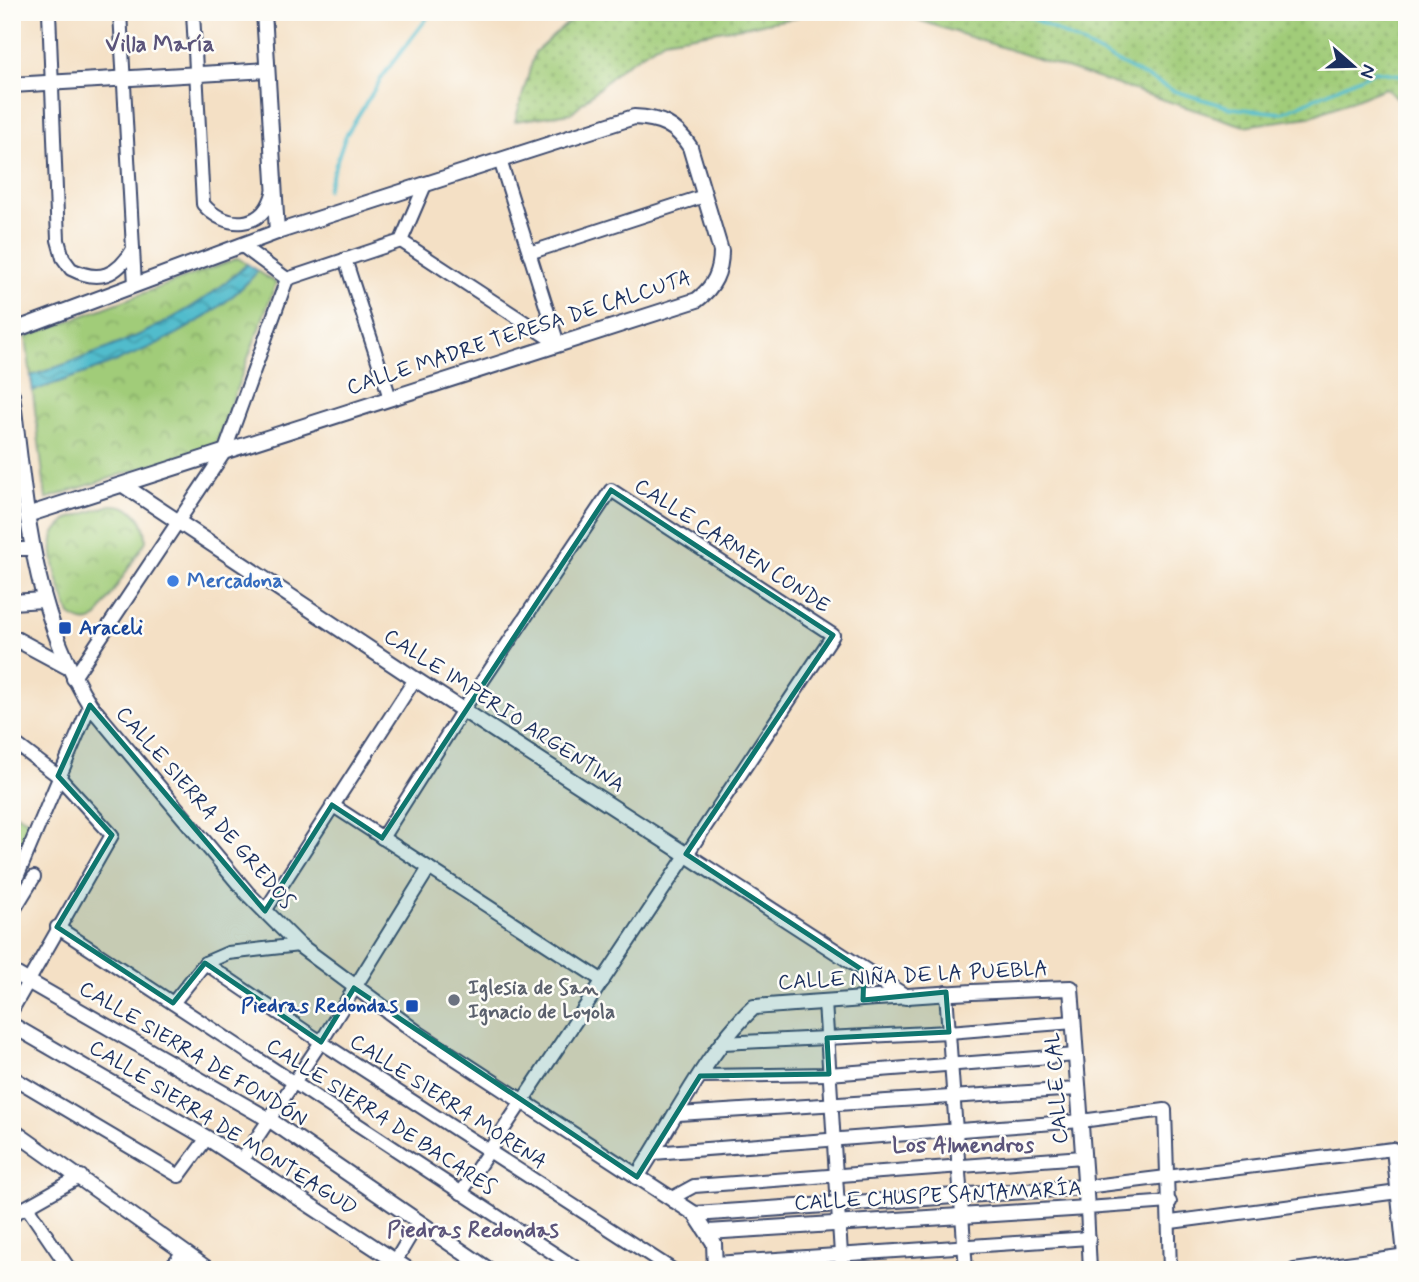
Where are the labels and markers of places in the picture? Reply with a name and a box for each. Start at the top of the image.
place label: Mercadona [187,567,284,595]
marker: Mercadona [165,573,181,589]
place label: Araceli [79,614,143,642]
marker: Araceli [57,620,73,636]
place label: Iglesia de San Ignacio de Loyola [468,974,615,1026]
place label: Piedras Redondas [241,992,399,1020]
marker: Iglesia de San Ignacio de Loyola [446,992,462,1008]
marker: Piedras Redondas [404,998,420,1014]

